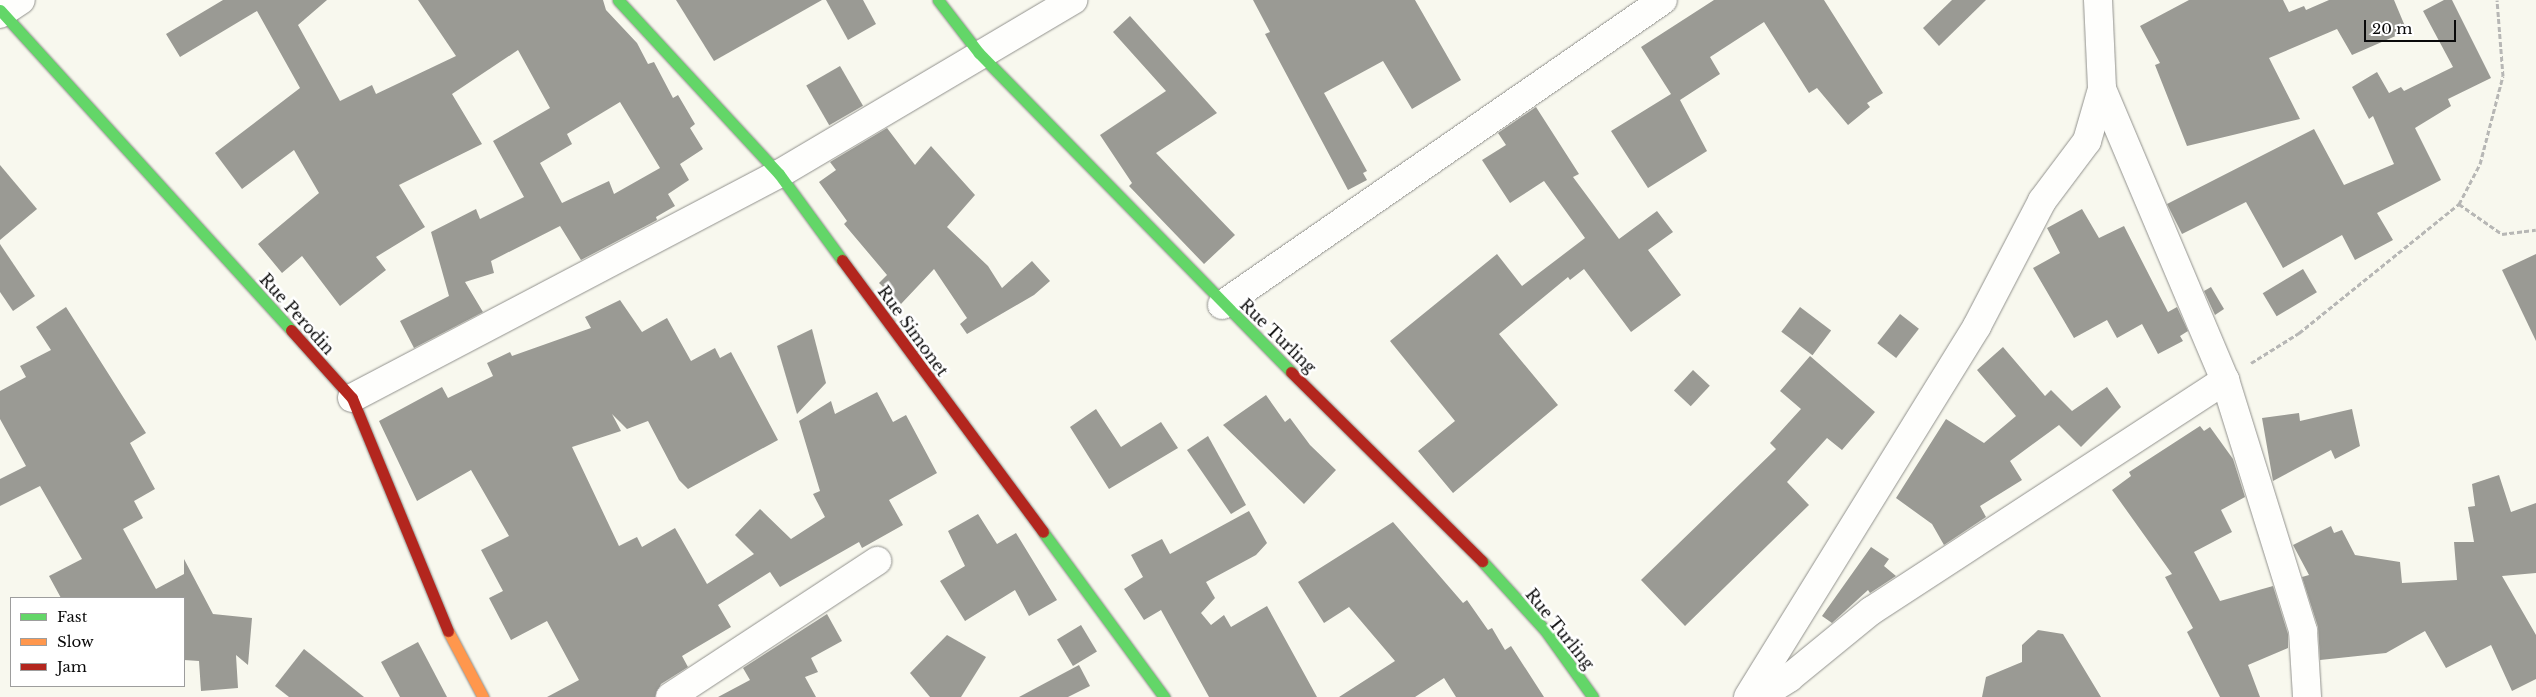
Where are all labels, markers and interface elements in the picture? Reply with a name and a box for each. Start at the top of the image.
scale bar [2366,10,2458,42]
text: 20 m [2372,19,2412,38]
street label: Rue Perodin [256,270,338,358]
street label: Rue Simonet [874,282,952,380]
street label: Rue Turling [1236,295,1320,377]
street label: Rue Turling [1522,585,1598,673]
legend [10,597,185,687]
text: Fast [57,607,87,626]
text: Slow [57,632,94,651]
text: Jam [57,657,87,676]

